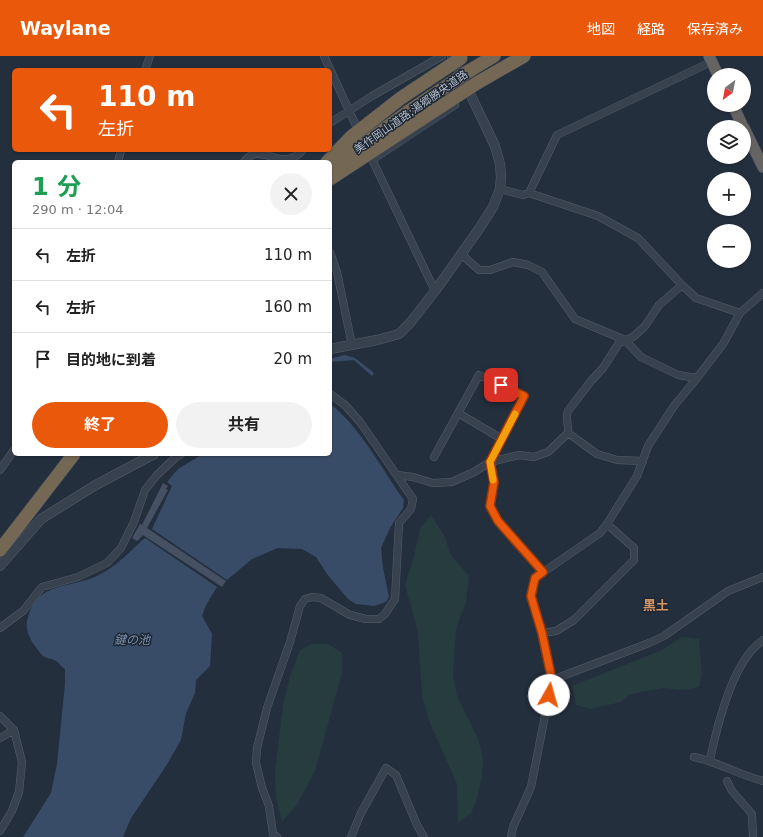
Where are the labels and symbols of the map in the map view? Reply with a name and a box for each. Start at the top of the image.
street label: 美作岡山道路;湯郷勝央道路 [352,68,470,156]
north arrow [707,68,751,112]
pin [484,368,518,402]
district label: 黒土 [643,598,669,613]
water label: 鍵の池 [114,633,151,647]
position arrow [528,674,570,716]

